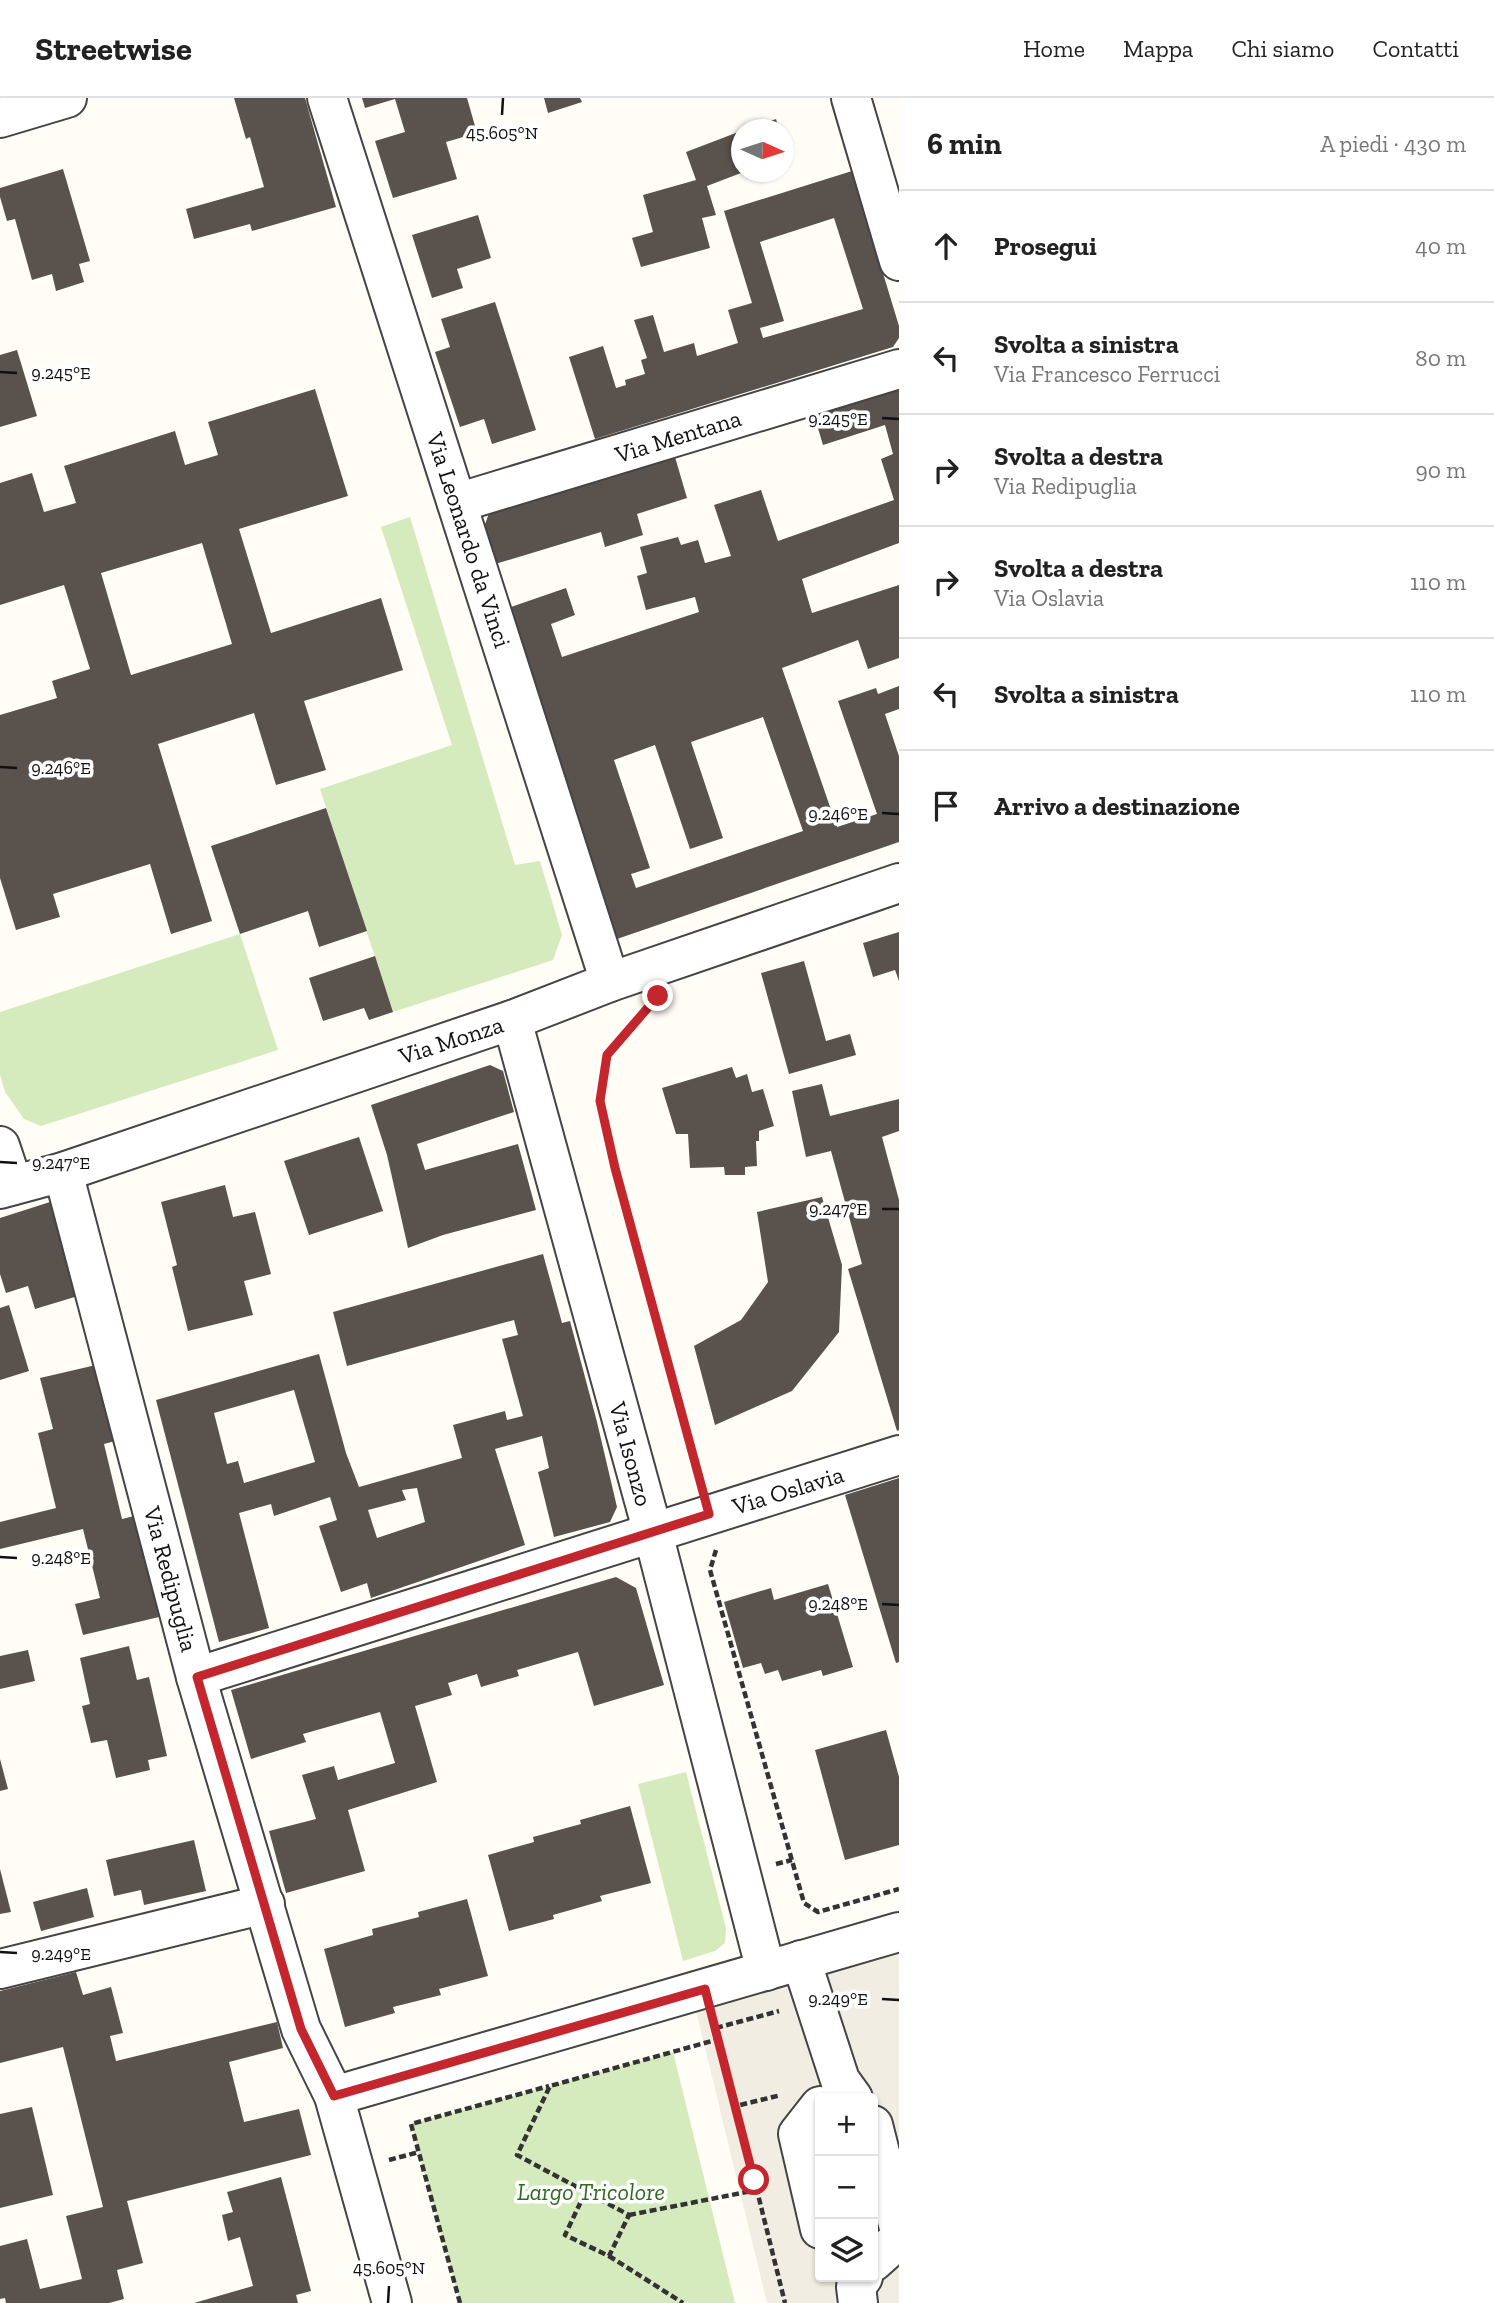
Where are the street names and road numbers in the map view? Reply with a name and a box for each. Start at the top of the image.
street label: Via Mentana [610,403,745,469]
street label: Via Leonardo da Vinci [420,428,518,652]
street label: Via Monza [394,1009,507,1071]
street label: Via Isonzo [603,1398,659,1509]
street label: Via Oslavia [728,1459,848,1521]
street label: Via Redipuglia [137,1502,204,1655]

